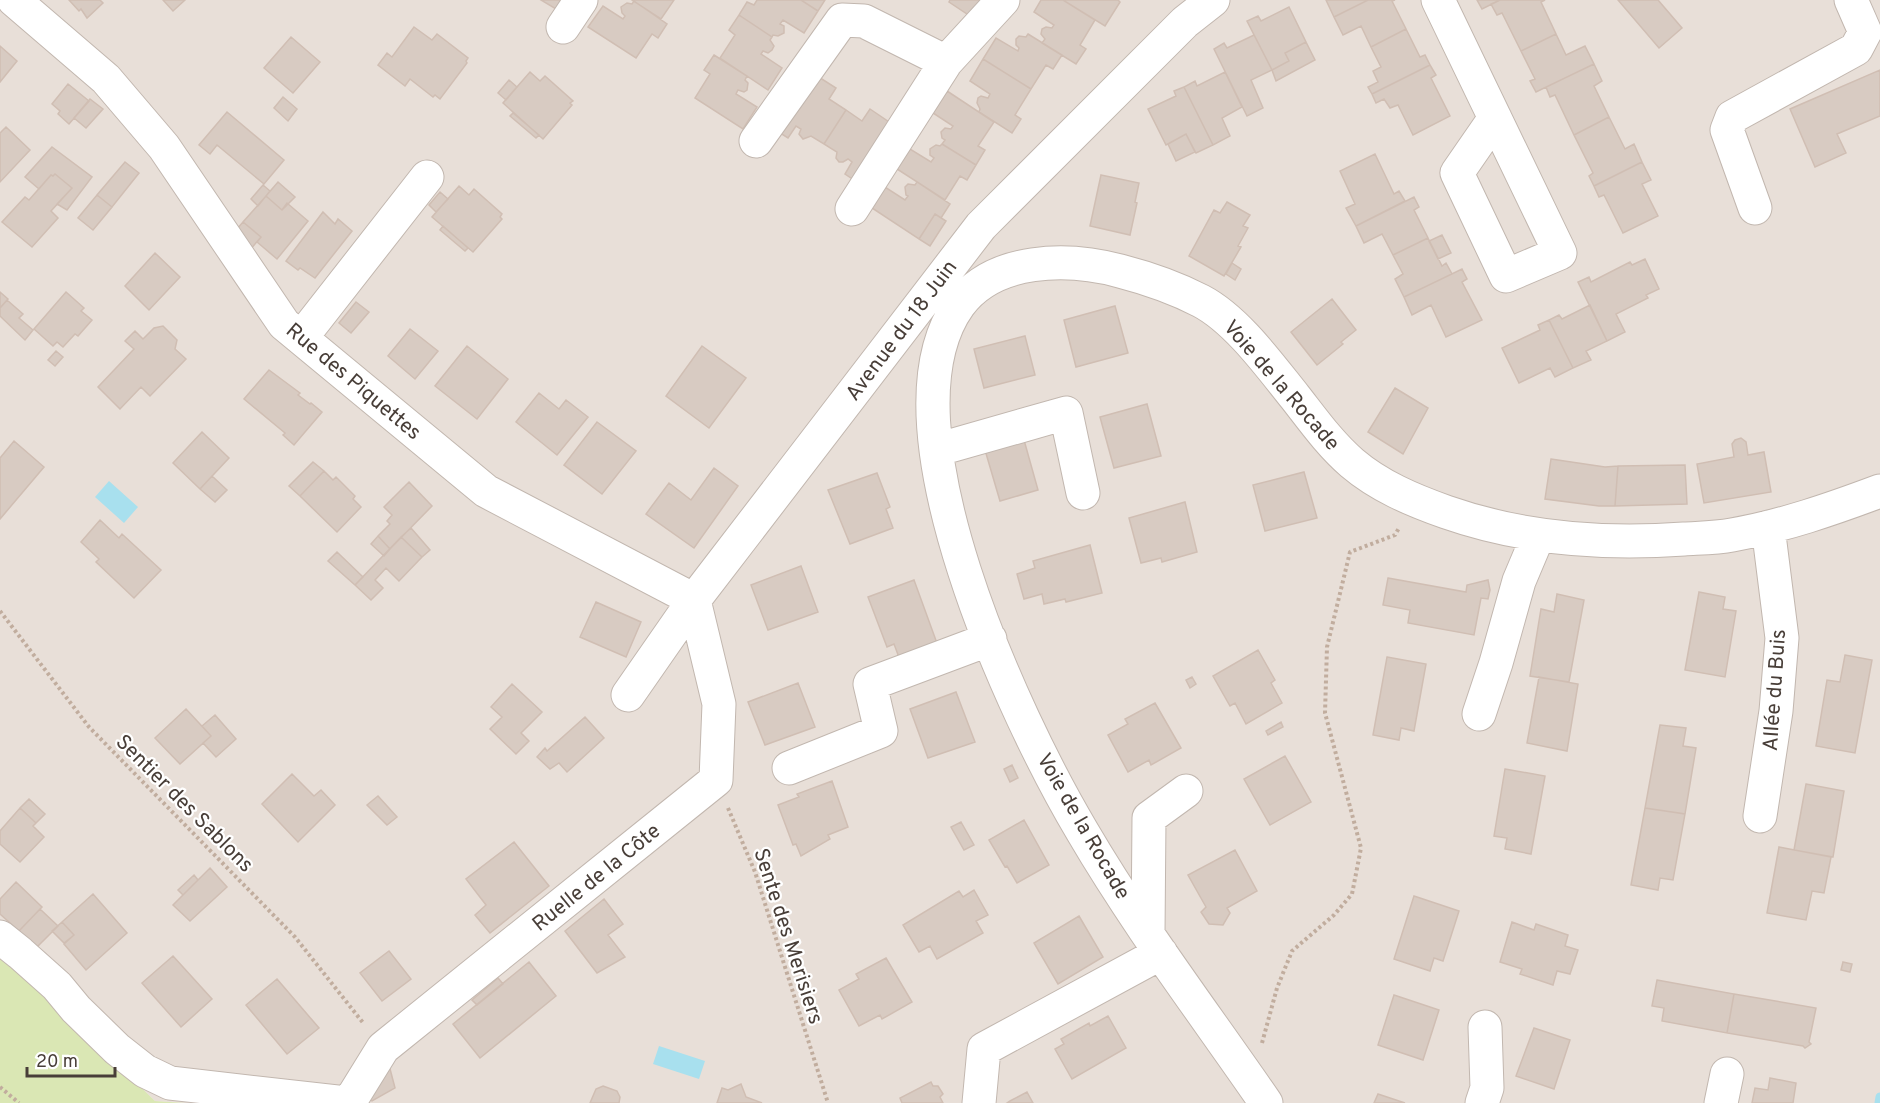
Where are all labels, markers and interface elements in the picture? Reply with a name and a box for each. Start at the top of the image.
street label: Avenue du 18 Juin [840,255,964,407]
street label: Voie de la Rocade [1217,315,1345,457]
street label: Rue des Piquettes [280,318,426,447]
street label: Allée du Buis [1758,628,1793,752]
street label: Sentier des Sablons [109,729,259,879]
street label: Voie de la Rocade [1030,749,1136,905]
street label: Ruelle de la Côte [527,818,667,938]
street label: Sente des Merisiers [746,845,829,1028]
scale bar [27,1040,116,1078]
text: 20 m [36,1051,78,1074]

